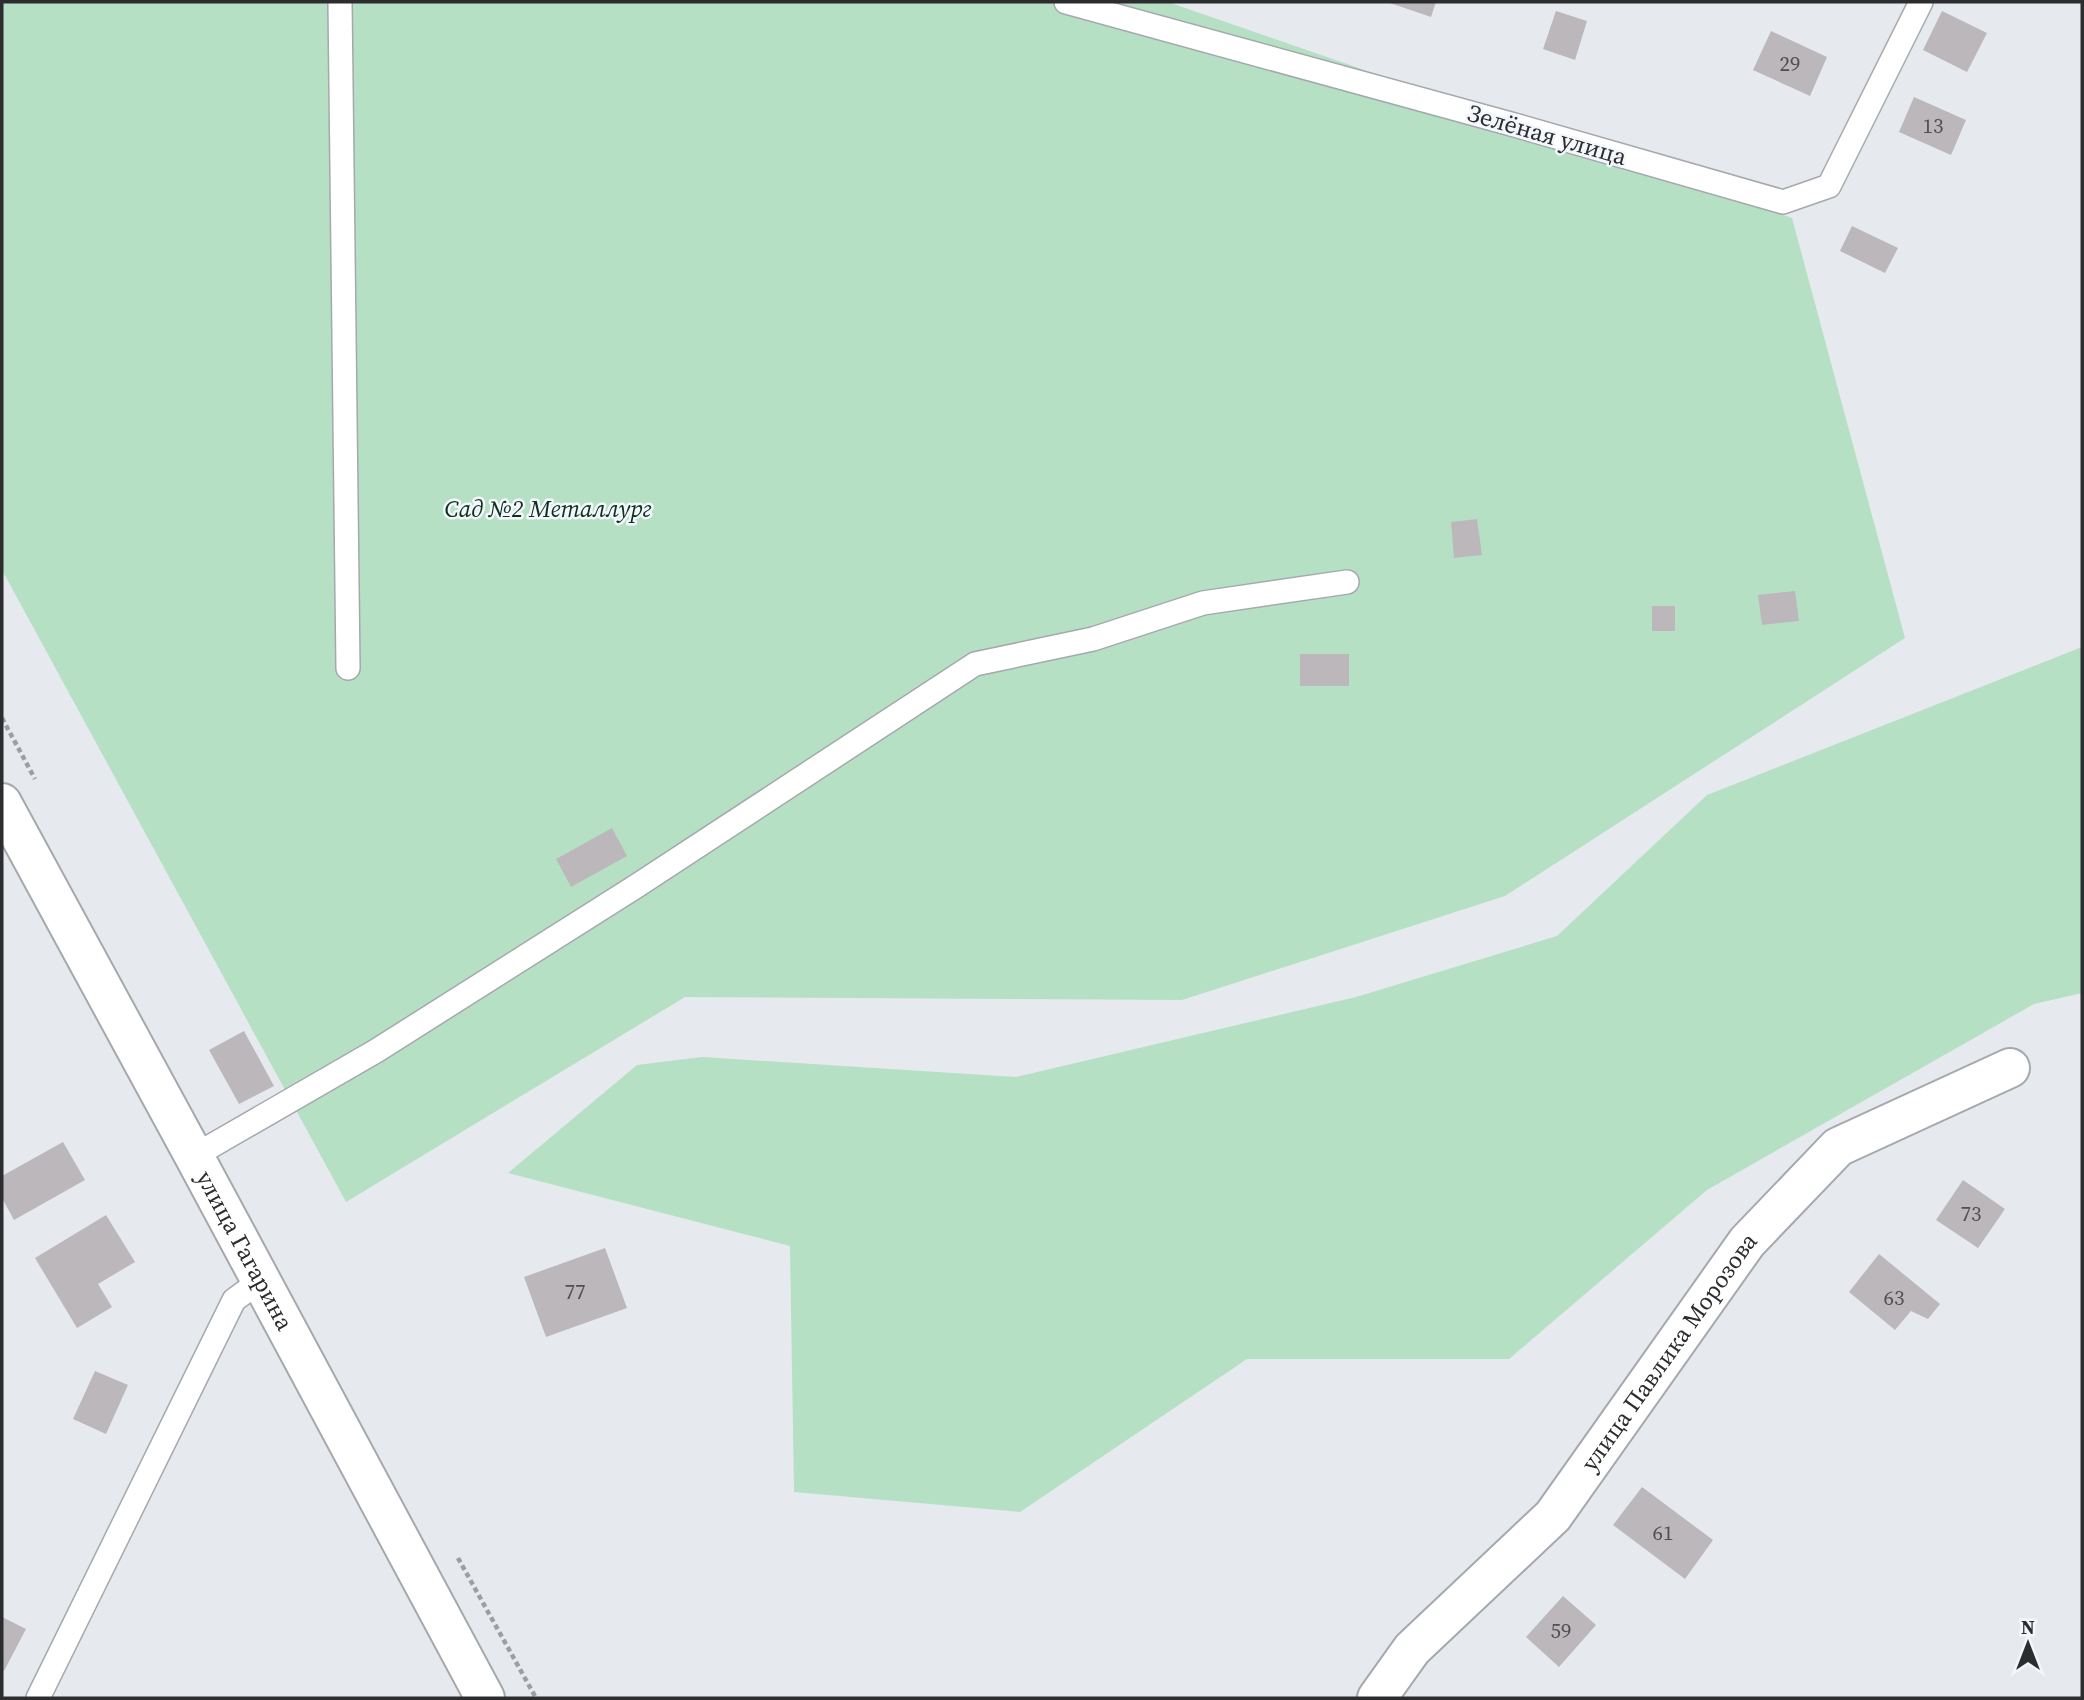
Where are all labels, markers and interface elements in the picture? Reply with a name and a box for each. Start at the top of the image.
house number: 29 [1780,49,1801,78]
street label: Зелёная улица [1464,96,1631,173]
house number: 13 [1923,111,1944,140]
park label: Сад №2 Металлург [444,492,652,525]
street label: улица Гагарина [189,1164,302,1337]
house number: 73 [1961,1199,1982,1228]
street label: улица Павлика Морозова [1573,1224,1765,1478]
house number: 77 [565,1277,586,1306]
house number: 63 [1884,1283,1905,1312]
house number: 61 [1653,1518,1674,1547]
north arrow [1993,1609,2063,1679]
text: N [2021,1614,2035,1640]
house number: 59 [1551,1616,1572,1645]

